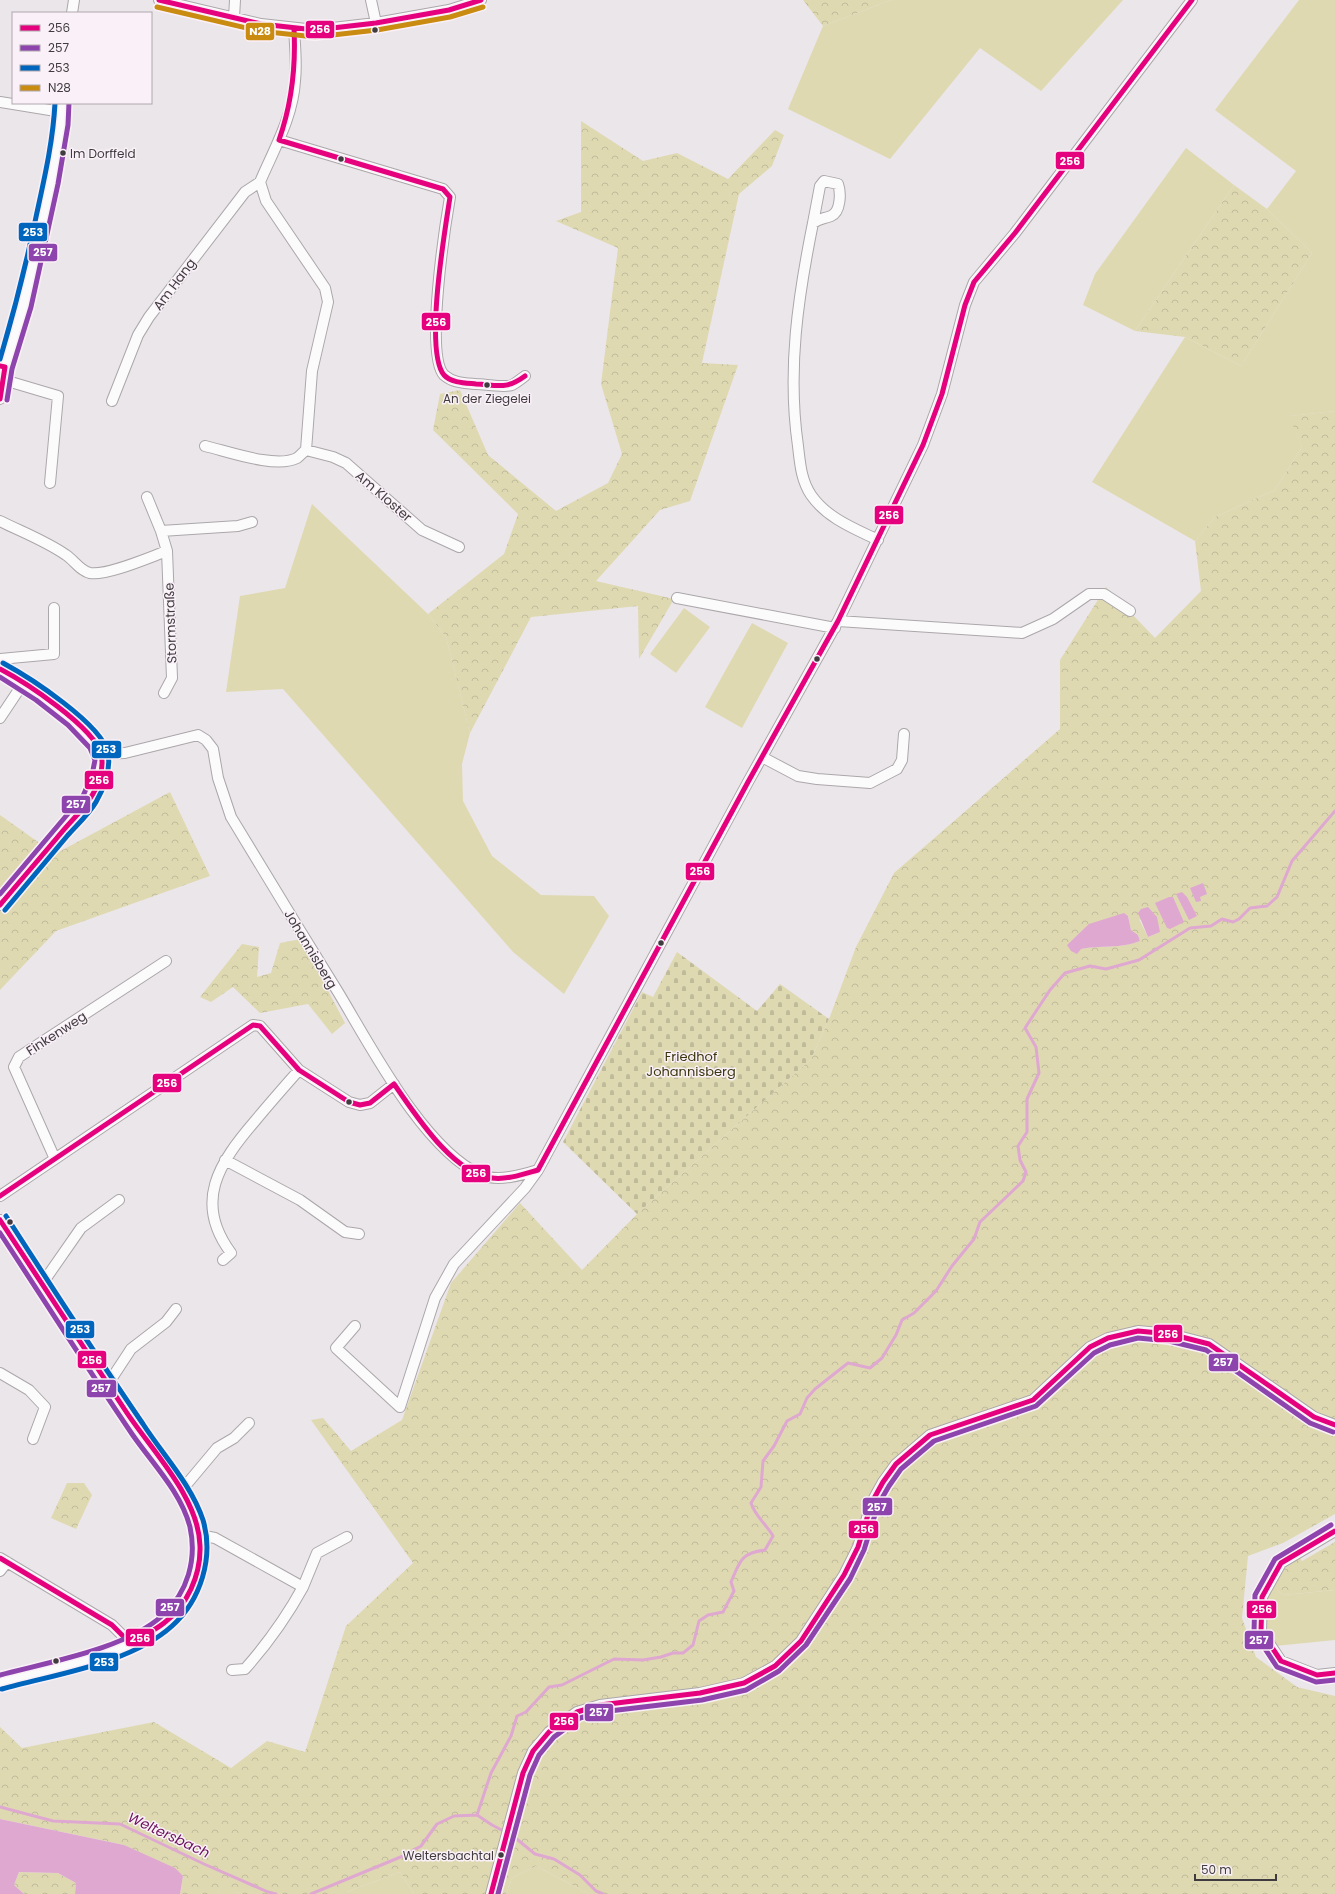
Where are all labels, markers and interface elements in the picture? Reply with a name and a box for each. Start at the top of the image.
legend [12,12,152,104]
text: 256 [48,19,70,36]
line badge: 256 [305,20,335,39]
text: 256 [310,21,330,37]
line badge: N28 [245,22,275,41]
text: N28 [249,23,271,39]
unlabelled marker [370,25,380,35]
text: 257 [48,39,69,56]
text: 253 [48,59,70,76]
text: N28 [48,79,71,96]
place label: Im Dorffeld [70,145,136,162]
marker: Im Dorffeld [58,148,68,158]
line badge: 256 [1055,151,1085,170]
text: 256 [1060,153,1080,169]
unlabelled marker [336,154,346,164]
line badge: 253 [18,222,48,242]
text: 253 [23,224,43,240]
line badge: 257 [28,243,58,262]
text: 257 [33,244,53,260]
street label: Am Hang [149,254,200,314]
line badge: 256 [421,312,451,331]
text: 256 [426,314,446,330]
marker: An der Ziegelei [482,380,492,390]
place label: An der Ziegelei [443,390,531,407]
street label: Am Kloster [351,466,416,526]
line badge: 256 [874,505,904,525]
text: 256 [879,507,899,523]
street label: Stormstraße [160,582,181,664]
unlabelled marker [812,654,822,664]
line badge: 253 [91,740,122,759]
text: 253 [96,741,116,757]
line badge: 256 [84,770,114,790]
text: 256 [89,772,109,788]
line badge: 257 [61,795,91,814]
text: 257 [66,796,86,812]
line badge: 256 [685,862,715,881]
text: 256 [690,863,710,879]
street label: Johannisberg [279,906,342,992]
unlabelled marker [656,938,666,948]
street label: Finkenweg [22,1007,90,1060]
park label: Friedhof Johannisberg [646,1047,736,1081]
line badge: 256 [152,1073,182,1093]
text: 256 [157,1075,177,1091]
unlabelled marker [344,1097,354,1107]
line badge: 256 [461,1164,491,1183]
text: 256 [466,1165,486,1181]
unlabelled marker [5,1217,15,1227]
line badge: 253 [65,1320,95,1339]
text: 253 [70,1321,90,1337]
line badge: 256 [1153,1324,1183,1343]
text: 256 [1158,1326,1178,1342]
line badge: 256 [77,1350,107,1369]
text: 256 [82,1352,102,1368]
line badge: 257 [1208,1353,1239,1372]
text: 257 [1213,1354,1233,1370]
line badge: 257 [86,1379,117,1398]
text: 257 [91,1380,111,1396]
line badge: 257 [862,1497,893,1516]
text: 257 [867,1499,887,1515]
line badge: 256 [848,1520,879,1539]
text: 256 [854,1521,874,1537]
line badge: 257 [155,1598,185,1617]
text: 257 [160,1599,180,1615]
line badge: 256 [1246,1600,1277,1619]
text: 256 [1252,1601,1272,1617]
line badge: 256 [125,1628,155,1647]
text: 256 [130,1630,150,1646]
line badge: 257 [1244,1630,1274,1650]
text: 257 [1249,1632,1269,1648]
line badge: 253 [89,1652,119,1672]
text: 253 [94,1654,114,1670]
unlabelled marker [51,1656,61,1666]
line badge: 257 [584,1703,614,1722]
text: 257 [589,1704,609,1720]
line badge: 256 [549,1712,579,1731]
text: 256 [554,1713,574,1729]
water label: Weltersbach [125,1807,213,1863]
place label: Weltersbachtal [403,1847,494,1864]
marker: Weltersbachtal [496,1850,506,1860]
scale bar [1195,1856,1276,1882]
text: 50 m [1201,1861,1232,1878]

